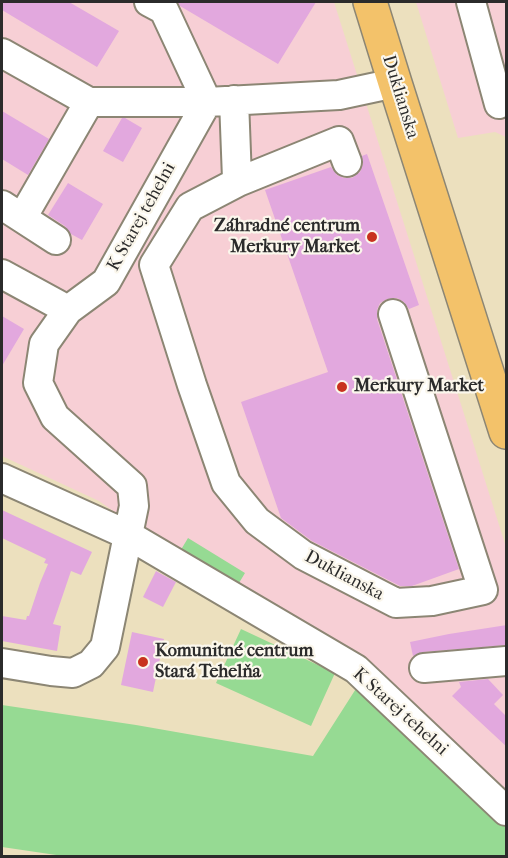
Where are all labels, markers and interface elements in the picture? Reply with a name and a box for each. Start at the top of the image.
street label: Duklianska [377,53,423,141]
street label: K Starej tehelni [103,159,181,275]
place label: Záhradné centrum Merkury Market [214,216,360,258]
marker: Záhradné centrum Merkury Market [365,230,379,244]
place label: Merkury Market [354,376,484,398]
marker: Merkury Market [335,380,349,394]
street label: Duklianska [301,546,387,606]
place label: Komunitné centrum Stará Tehelňa [155,641,313,684]
marker: Komunitné centrum Stará Tehelňa [136,655,150,669]
street label: K Starej tehelni [348,664,452,760]

